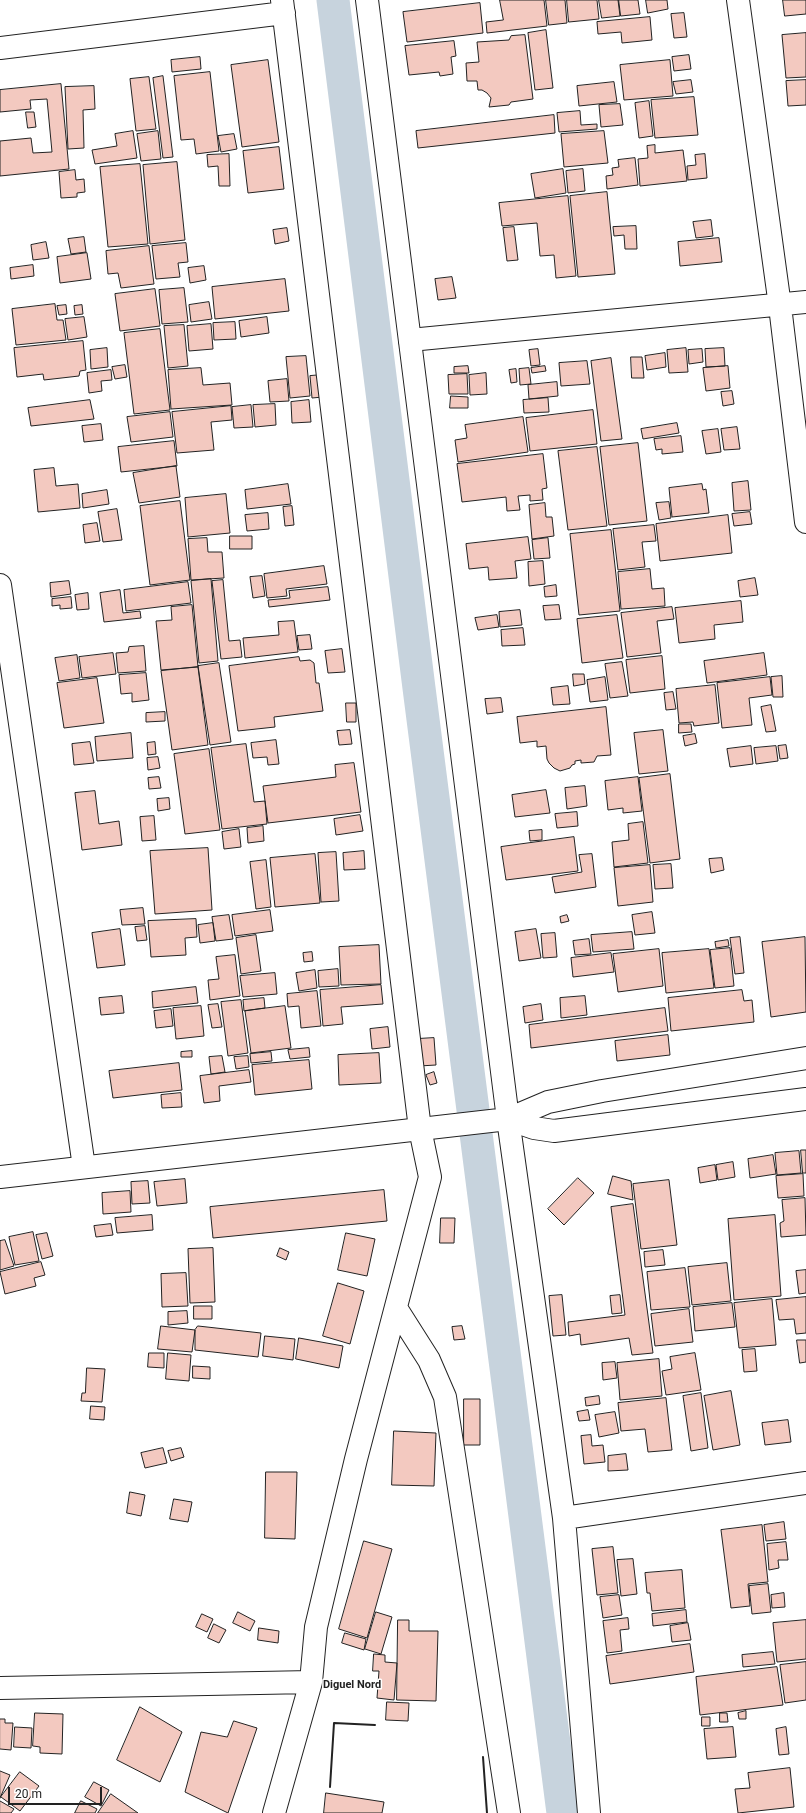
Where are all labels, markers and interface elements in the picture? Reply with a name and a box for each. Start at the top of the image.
district label: Diguel Nord [323,1678,381,1692]
scale bar [10,1779,104,1805]
text: 20 m [15,1787,42,1801]

